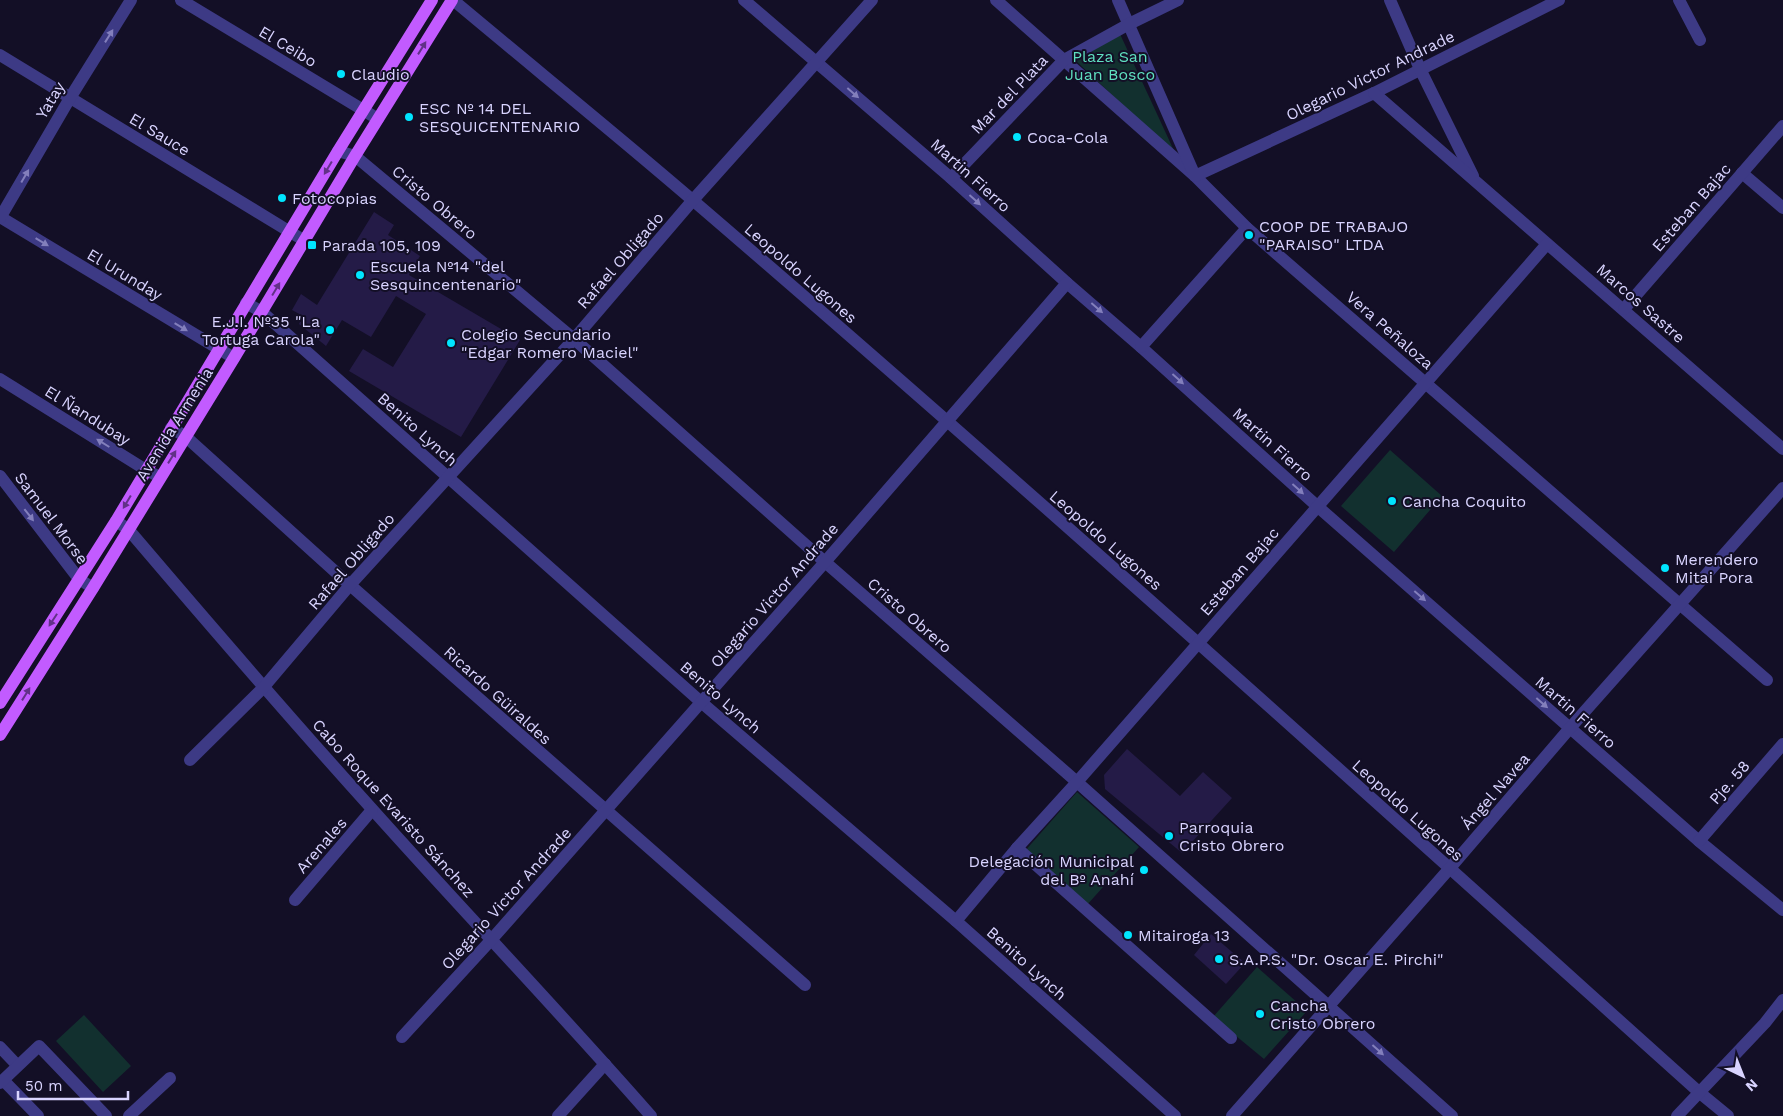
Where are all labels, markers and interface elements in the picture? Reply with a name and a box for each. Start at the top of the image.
street label: El Ceibo [255,22,320,71]
street label: Olegario Victor Andrade [1283,26,1458,125]
one-way arrow [104,30,113,43]
one-way arrow [418,41,427,55]
park label: Plaza San Juan Bosco [1065,47,1155,84]
street label: Mar del Plata [967,51,1052,138]
place label: Claudio [351,65,410,84]
marker: Claudio [335,68,347,80]
street label: Yatay [32,78,69,122]
one-way arrow [846,88,859,99]
place label: ESC Nº 14 DEL SESQUICENTENARIO [419,99,580,136]
street label: El Sauce [126,109,193,160]
marker: ESC Nº 14 DEL SESQUICENTENARIO [403,111,415,123]
place label: Coca-Cola [1027,128,1108,147]
marker: Coca-Cola [1011,131,1023,143]
street label: Martin Fierro [927,135,1014,216]
street label: Esteban Bajac [1648,159,1735,255]
one-way arrow [323,161,333,174]
street label: Cristo Obrero [388,161,481,243]
one-way arrow [20,169,29,182]
place label: Fotocopias [292,189,377,208]
marker: Fotocopias [276,192,288,204]
one-way arrow [969,194,981,206]
street label: Rafael Obligado [573,208,667,313]
place label: COOP DE TRABAJO "PARAISO" LTDA [1259,217,1408,254]
street label: Leopoldo Lugones [741,219,861,327]
marker: COOP DE TRABAJO "PARAISO" LTDA [1243,229,1255,241]
place label: Parada 105, 109 [322,236,441,255]
one-way arrow [35,238,48,247]
marker: Parada 105, 109 [306,239,318,251]
street label: El Urunday [84,245,166,305]
place label: Escuela Nº14 "del Sesquincentenario" [370,257,521,294]
street label: Marcos Sastre [1592,260,1689,347]
marker: Escuela Nº14 "del Sesquincentenario" [354,269,366,281]
one-way arrow [271,283,280,296]
street label: Vera Peñaloza [1342,287,1437,373]
one-way arrow [1090,302,1102,314]
place label: E.J.I. Nº35 "La Tortuga Carola" [202,312,320,349]
one-way arrow [174,322,187,331]
marker: E.J.I. Nº35 "La Tortuga Carola" [324,324,336,336]
place label: Colegio Secundario "Edgar Romero Maciel" [461,325,638,362]
marker: Colegio Secundario "Edgar Romero Maciel" [445,337,457,349]
street label: Avenida Armenia [132,364,217,484]
one-way arrow [1171,373,1183,385]
street label: El Ñandubay [41,382,135,450]
street label: Benito Lynch [374,389,461,470]
street label: Martin Fierro [1229,404,1316,485]
one-way arrow [96,439,110,448]
one-way arrow [168,451,177,464]
street label: Samuel Morse [11,469,92,568]
one-way arrow [1291,483,1304,494]
street label: Leopoldo Lugones [1046,486,1166,594]
place label: Cancha Coquito [1402,492,1526,511]
one-way arrow [123,494,131,509]
marker: Cancha Coquito [1386,495,1398,507]
one-way arrow [24,508,35,521]
street label: Rafael Obligado [304,509,398,614]
street label: Olegario Victor Andrade [707,519,842,671]
street label: Esteban Bajac [1196,523,1283,619]
place label: Merendero Mitai Pora [1675,550,1758,587]
marker: Merendero Mitai Pora [1659,562,1671,574]
street label: Cristo Obrero [864,574,956,657]
one-way arrow [1413,590,1425,602]
one-way arrow [48,614,58,627]
street label: Ricardo Güiraldes [440,642,555,749]
street label: Benito Lynch [676,657,765,738]
street label: Martin Fierro [1531,672,1620,753]
one-way arrow [21,687,31,701]
one-way arrow [1535,698,1548,709]
street label: Cabo Roque Evaristo Sánchez [309,715,479,901]
street label: Ángel Navea [1457,749,1534,833]
street label: Leopoldo Lugones [1348,756,1467,865]
street label: Pje. 58 [1705,756,1754,808]
street label: Arenales [292,814,351,877]
place label: Parroquia Cristo Obrero [1179,818,1284,855]
street label: Olegario Victor Andrade [437,823,575,973]
marker: Parroquia Cristo Obrero [1163,830,1175,842]
place label: Delegación Municipal del Bº Anahí [969,852,1134,889]
marker: Delegación Municipal del Bº Anahí [1138,864,1150,876]
street label: Benito Lynch [983,923,1070,1004]
place label: Mitairoga 13 [1138,926,1230,945]
marker: Mitairoga 13 [1122,929,1134,941]
place label: S.A.P.S. "Dr. Oscar E. Pirchi" [1229,950,1443,969]
marker: S.A.P.S. "Dr. Oscar E. Pirchi" [1213,953,1225,965]
place label: Cancha Cristo Obrero [1270,996,1375,1033]
marker: Cancha Cristo Obrero [1254,1008,1266,1020]
one-way arrow [1372,1045,1385,1056]
north arrow [1718,1051,1768,1101]
scale bar [18,1068,128,1100]
text: N [1743,1076,1761,1095]
text: 50 m [25,1077,62,1095]

